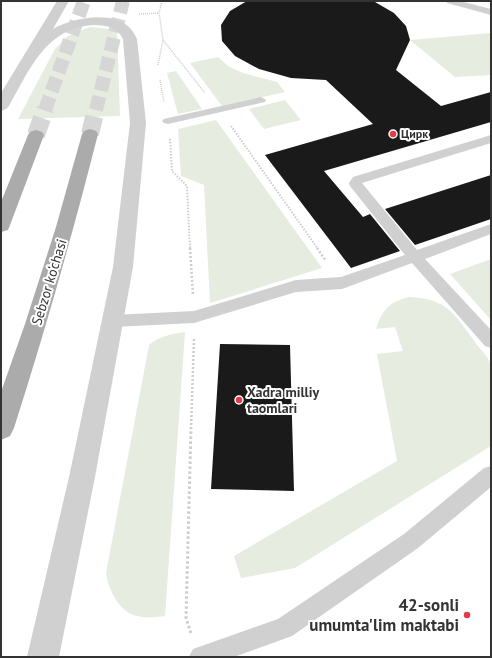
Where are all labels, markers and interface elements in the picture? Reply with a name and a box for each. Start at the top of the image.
place label: Цирк [401,126,428,141]
marker: Цирк [388,129,398,139]
street label: Sebzor ko‘chasi [27,237,71,327]
place label: Xadra milliy taomlari [247,383,320,417]
marker: Xadra milliy taomlari [234,395,244,405]
place label: 42-sonli umumta'lim maktabi [309,594,459,636]
marker: 42-sonli umumta'lim maktabi [462,610,472,620]

